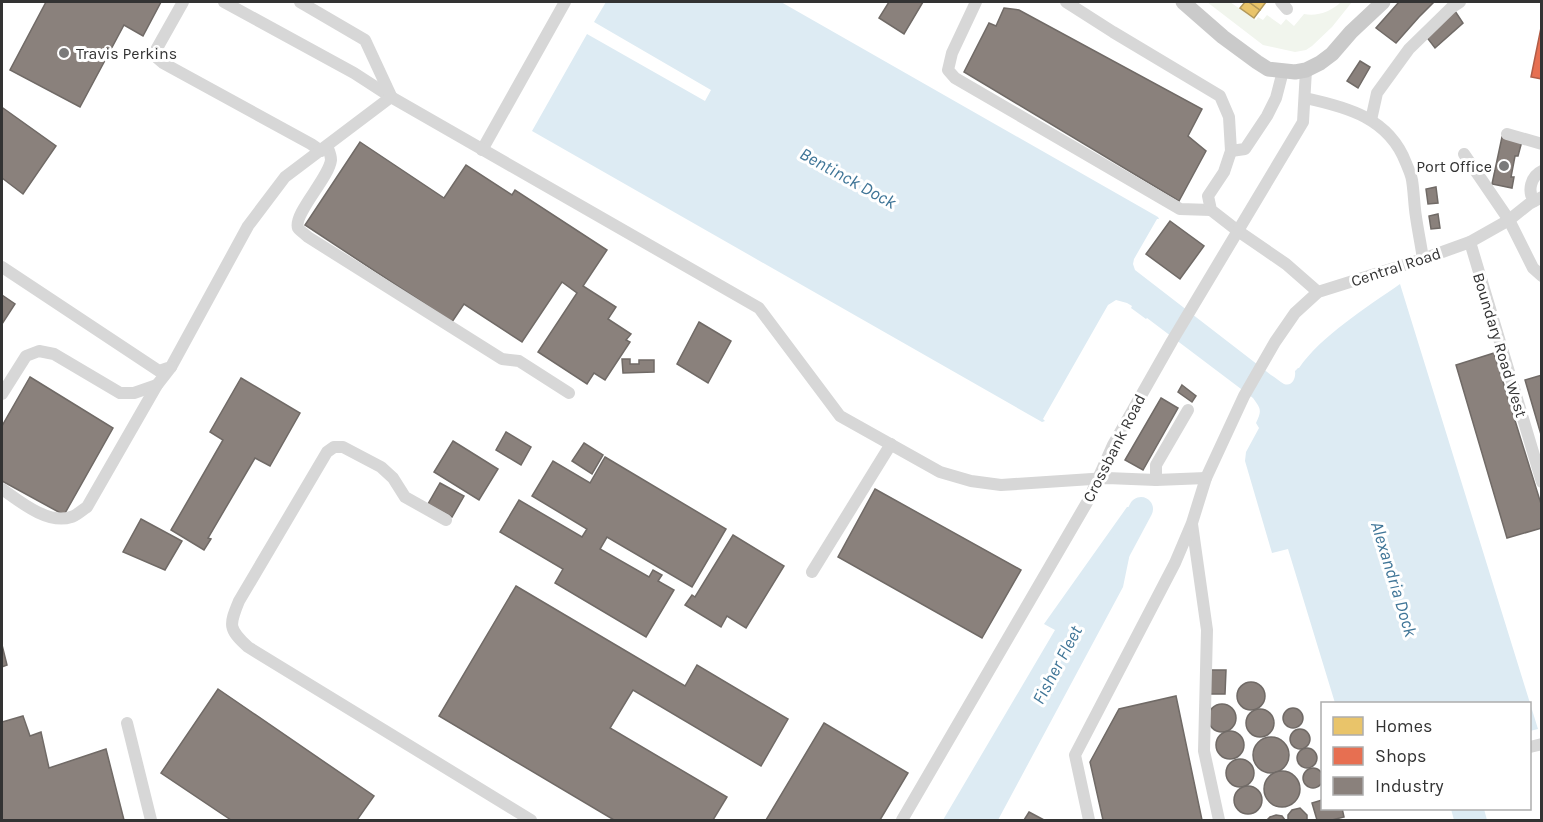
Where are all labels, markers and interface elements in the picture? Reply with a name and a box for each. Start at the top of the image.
place label: Travis Perkins [76,44,177,63]
marker: Travis Perkins [57,46,71,60]
water label: Bentinck Dock [796,142,901,214]
place label: Port Office [1416,157,1492,176]
marker: Port Office [1497,159,1511,173]
street label: Central Road [1349,244,1443,290]
street label: Boundary Road West [1469,270,1531,420]
street label: Crossbank Road [1079,391,1149,505]
water label: Alexandria Dock [1366,518,1422,640]
water label: Fisher Fleet [1027,621,1087,708]
legend [1321,702,1531,810]
text: Homes [1375,715,1432,737]
text: Shops [1375,745,1427,767]
text: Industry [1375,775,1444,797]

